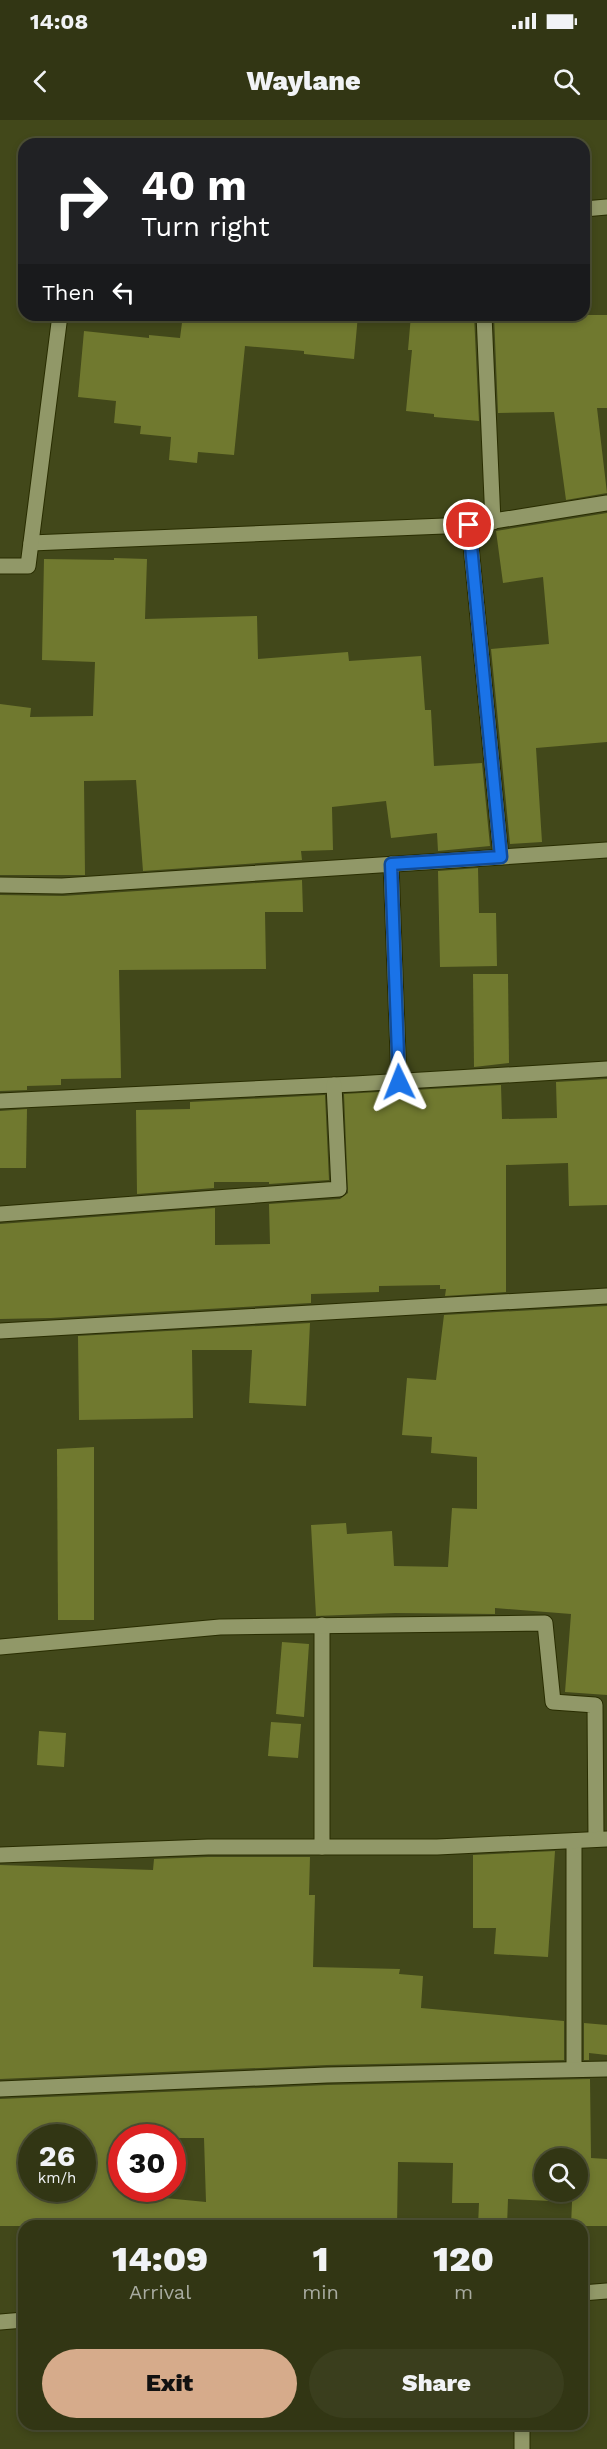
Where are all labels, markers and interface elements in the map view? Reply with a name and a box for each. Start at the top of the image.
text: 14:08 [30,9,88,34]
icon: back [24,65,57,98]
text: Waylane [246,65,361,97]
icon: search [550,65,583,98]
text: 40 m [141,161,247,210]
icon: right [42,162,120,240]
text: Turn right [141,211,270,243]
icon: left [107,276,140,309]
text: Then [42,280,95,305]
pin [443,499,494,550]
icon: arrive [452,508,485,541]
position arrow [367,1050,431,1114]
speed limit sign: 30 [108,2124,186,2202]
text: 26 [39,2138,75,2173]
map controls [534,2148,588,2202]
button: search [534,2148,588,2202]
text: km/h [38,2169,76,2187]
text: 14:09 [112,2238,208,2280]
text: 1 [313,2238,329,2280]
text: 120 [433,2238,494,2280]
text: Arrival [129,2280,191,2304]
text: min [302,2280,339,2304]
text: m [454,2280,473,2304]
button: Exit [42,2349,297,2418]
button: Share [309,2349,564,2418]

